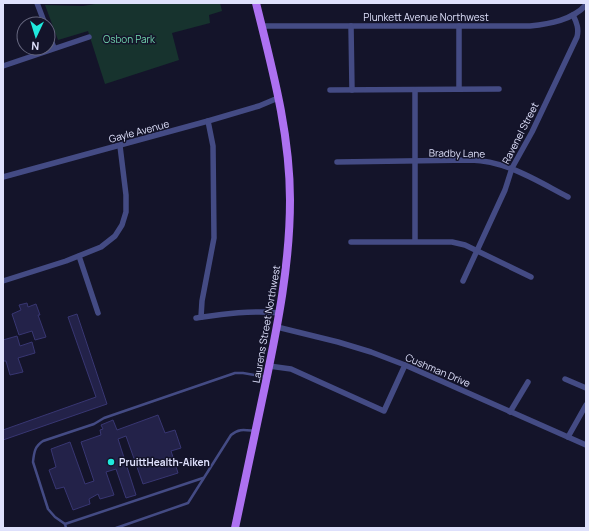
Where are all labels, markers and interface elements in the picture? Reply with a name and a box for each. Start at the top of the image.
street label: Plunkett Avenue Northwest [363,10,489,24]
north arrow [16,16,56,56]
park label: Osbon Park [103,32,156,46]
text: N [31,39,40,54]
street label: Ravenel Street [498,100,542,166]
street label: Gayle Avenue [107,116,171,146]
street label: Bradby Lane [429,146,485,160]
street label: Laurens Street Northwest [249,264,283,384]
street label: Cushman Drive [403,350,473,390]
place label: PruittHealth-Aiken [119,455,210,469]
marker: PruittHealth-Aiken [106,457,116,467]

